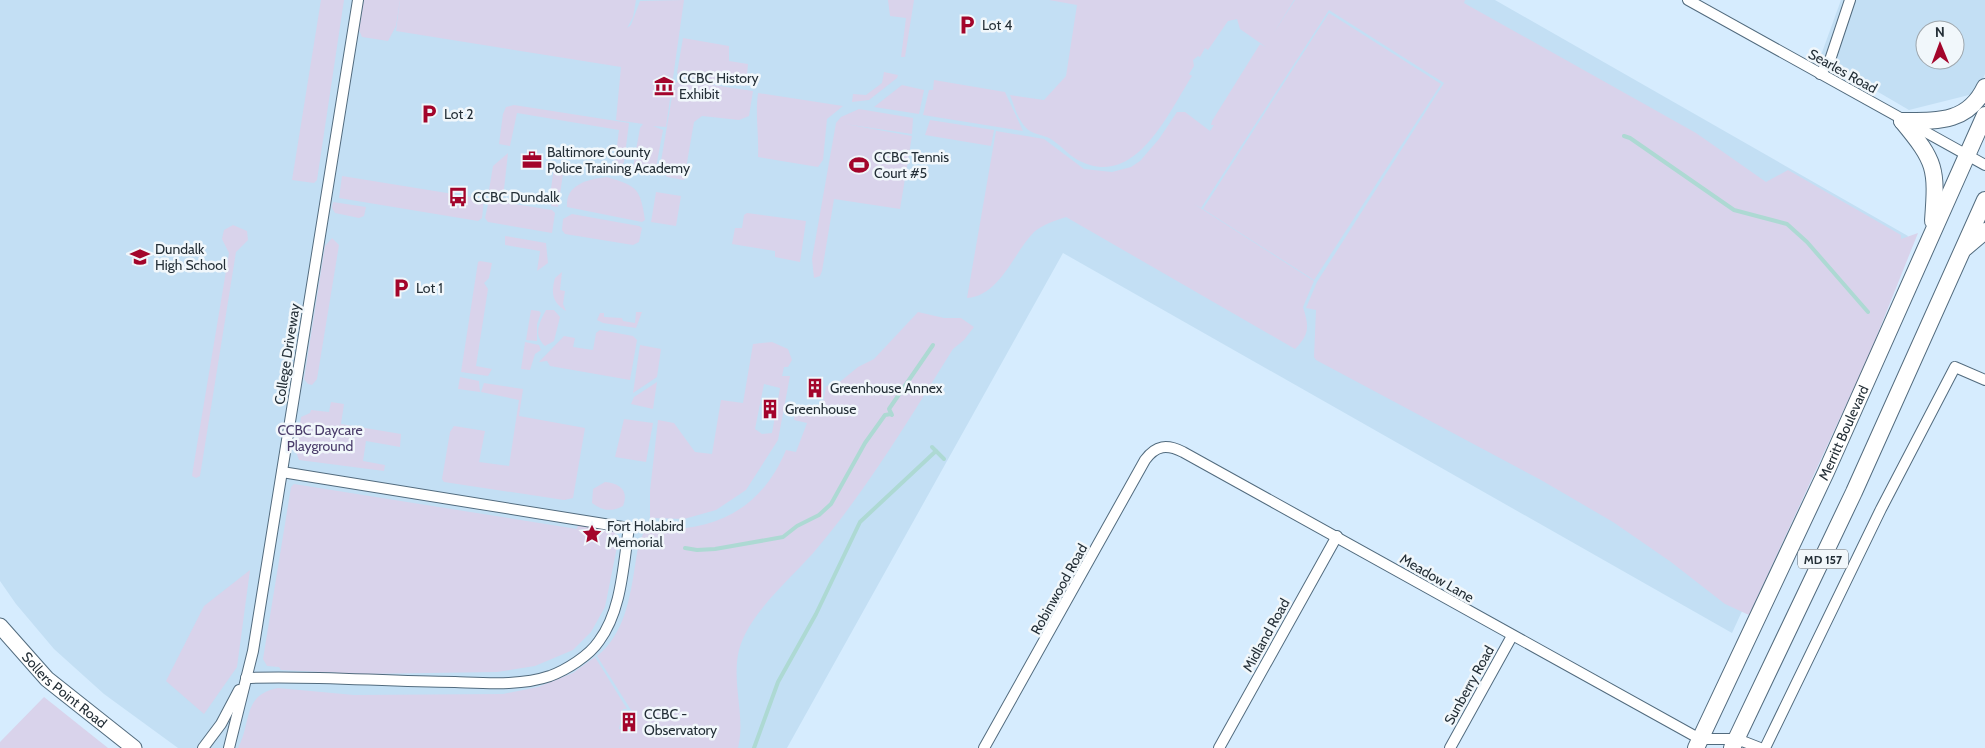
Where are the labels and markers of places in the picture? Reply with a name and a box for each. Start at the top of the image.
parking icon: Lot 4 [956,14,978,36]
place label: Lot 4 [982,16,1012,34]
place label: CCBC History Exhibit [679,69,759,103]
museum icon: CCBC History Exhibit [653,75,675,97]
parking icon: Lot 2 [418,103,440,125]
place label: Lot 2 [444,105,474,123]
place label: Baltimore County Police Training Academy [547,143,690,177]
place label: CCBC Tennis Court #5 [874,148,949,182]
office icon: Baltimore County Police Training Academy [521,149,543,171]
sports icon: CCBC Tennis Court #5 [848,154,870,176]
bus stop icon: CCBC Dundalk [447,186,469,208]
place label: CCBC Dundalk [473,188,560,206]
place label: Dundalk High School [155,240,227,274]
school or university icon: Dundalk High School [129,246,151,268]
parking icon: Lot 1 [390,277,412,299]
place label: Lot 1 [416,279,443,297]
building icon: Greenhouse Annex [804,377,826,399]
place label: Greenhouse Annex [830,379,943,397]
building icon: Greenhouse [759,398,781,420]
place label: Greenhouse [785,400,856,418]
place label: Fort Holabird Memorial [607,517,684,551]
place icon: Fort Holabird Memorial [581,523,603,545]
place label: CCBC - Observatory [644,705,717,739]
building icon: CCBC - Observatory [618,711,640,733]

